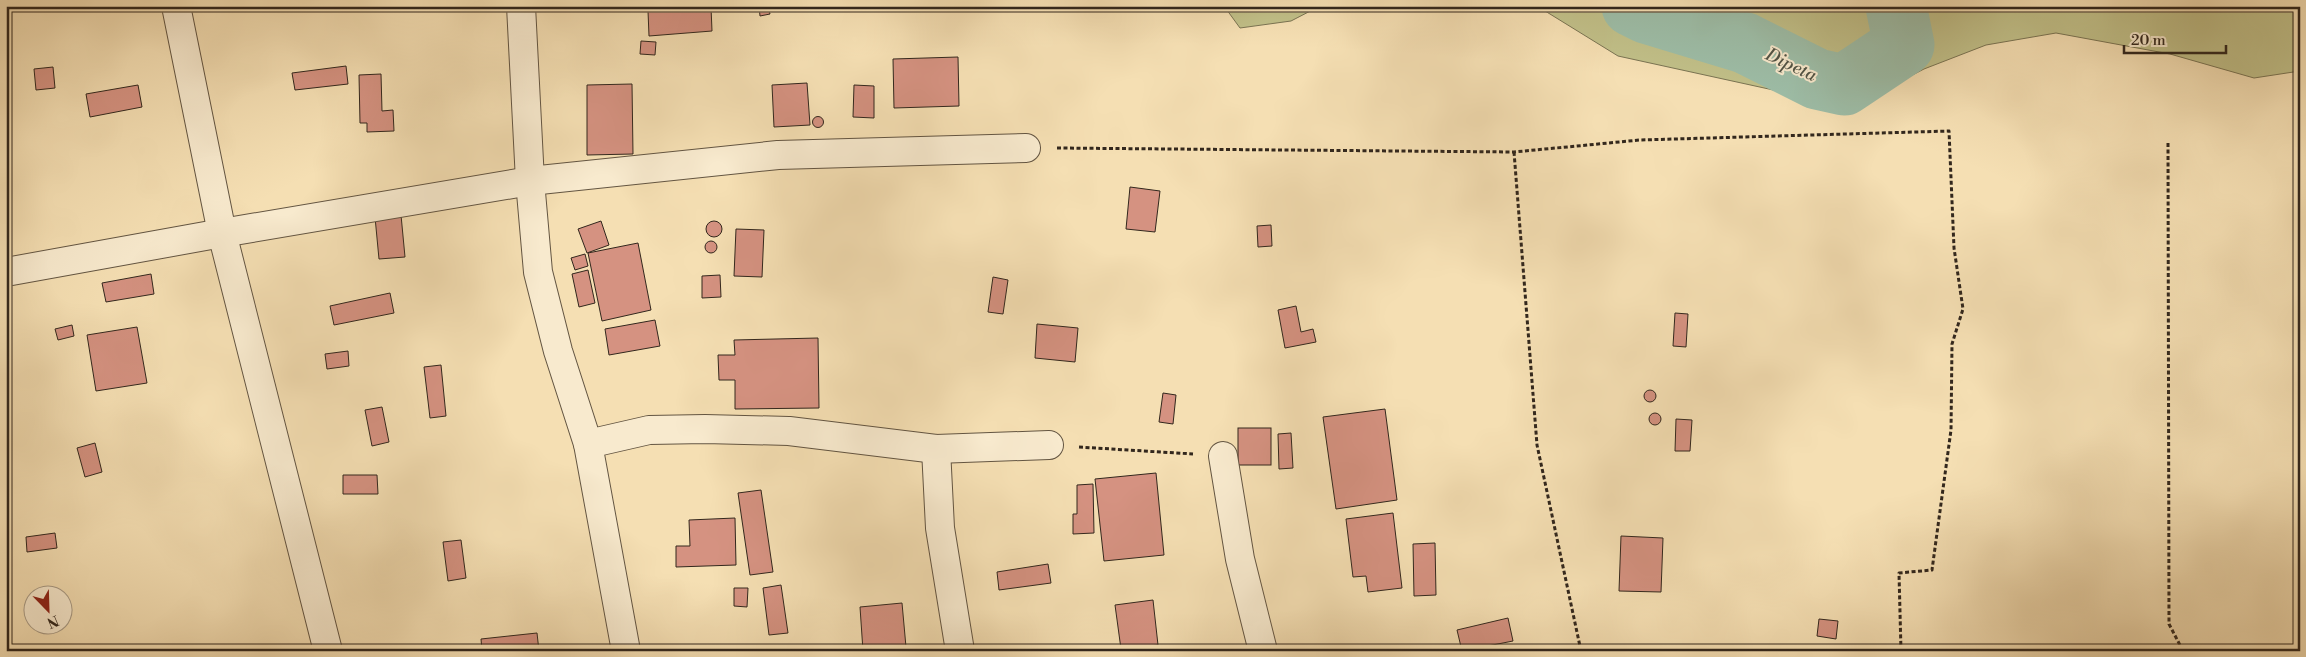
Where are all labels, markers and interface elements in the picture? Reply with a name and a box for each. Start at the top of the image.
scale bar [2124,22,2226,54]
text: 20 m [2131,31,2166,50]
water label: Dipeta [1761,43,1821,87]
north arrow [22,584,72,634]
text: N [44,611,61,631]

